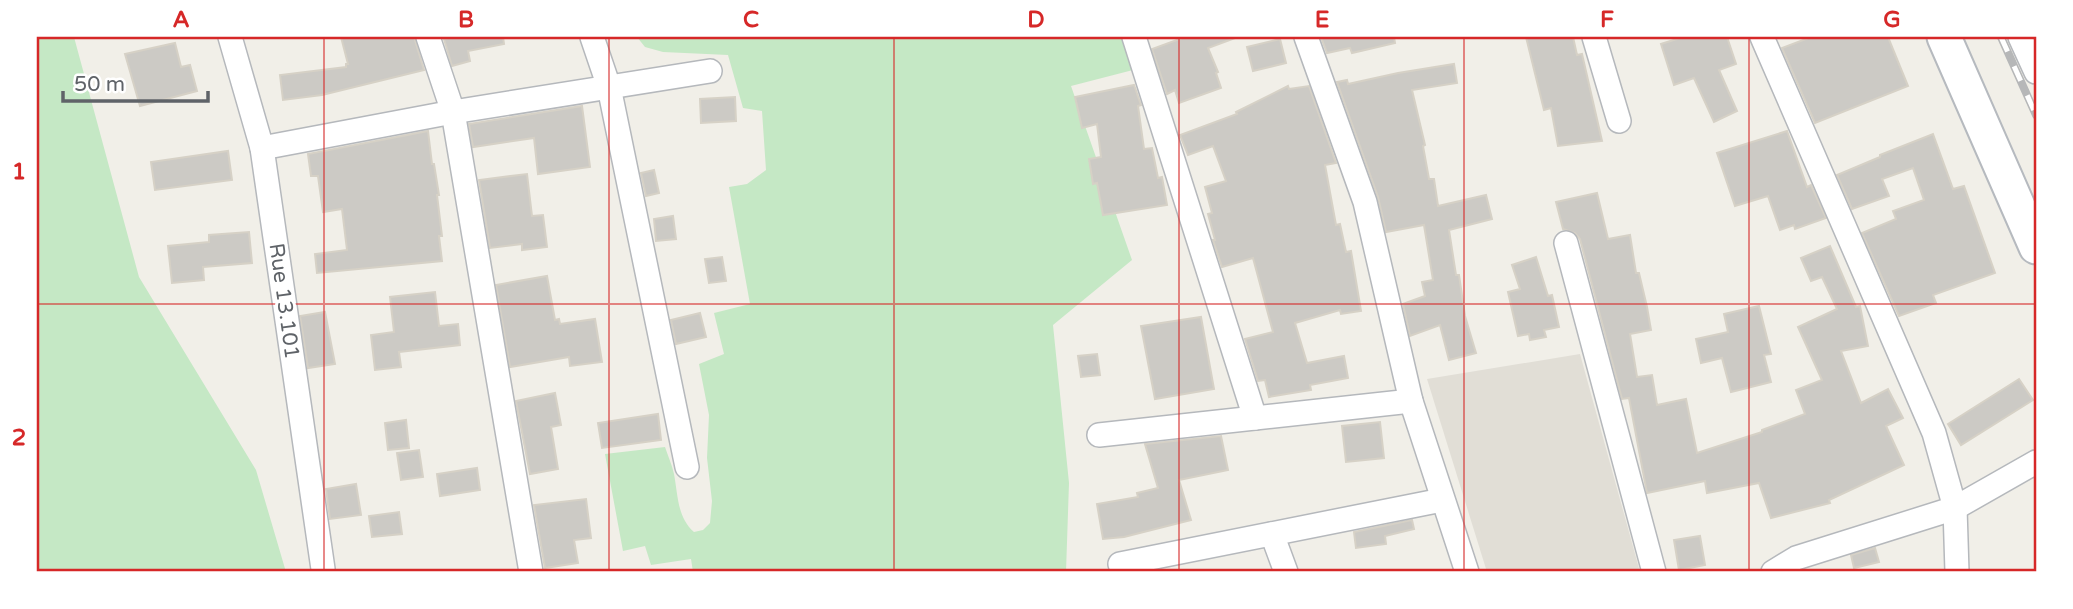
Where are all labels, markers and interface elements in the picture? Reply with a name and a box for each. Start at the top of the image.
text: A [172,6,190,34]
text: B [458,6,474,34]
text: C [743,6,759,34]
text: D [1027,6,1045,34]
text: E [1315,6,1329,34]
text: F [1600,6,1614,34]
text: G [1883,6,1901,34]
scale bar [63,60,208,104]
text: 50 m [74,72,125,97]
text: 1 [12,158,26,186]
street label: Rue 13.101 [264,242,304,360]
text: 2 [12,424,26,452]

